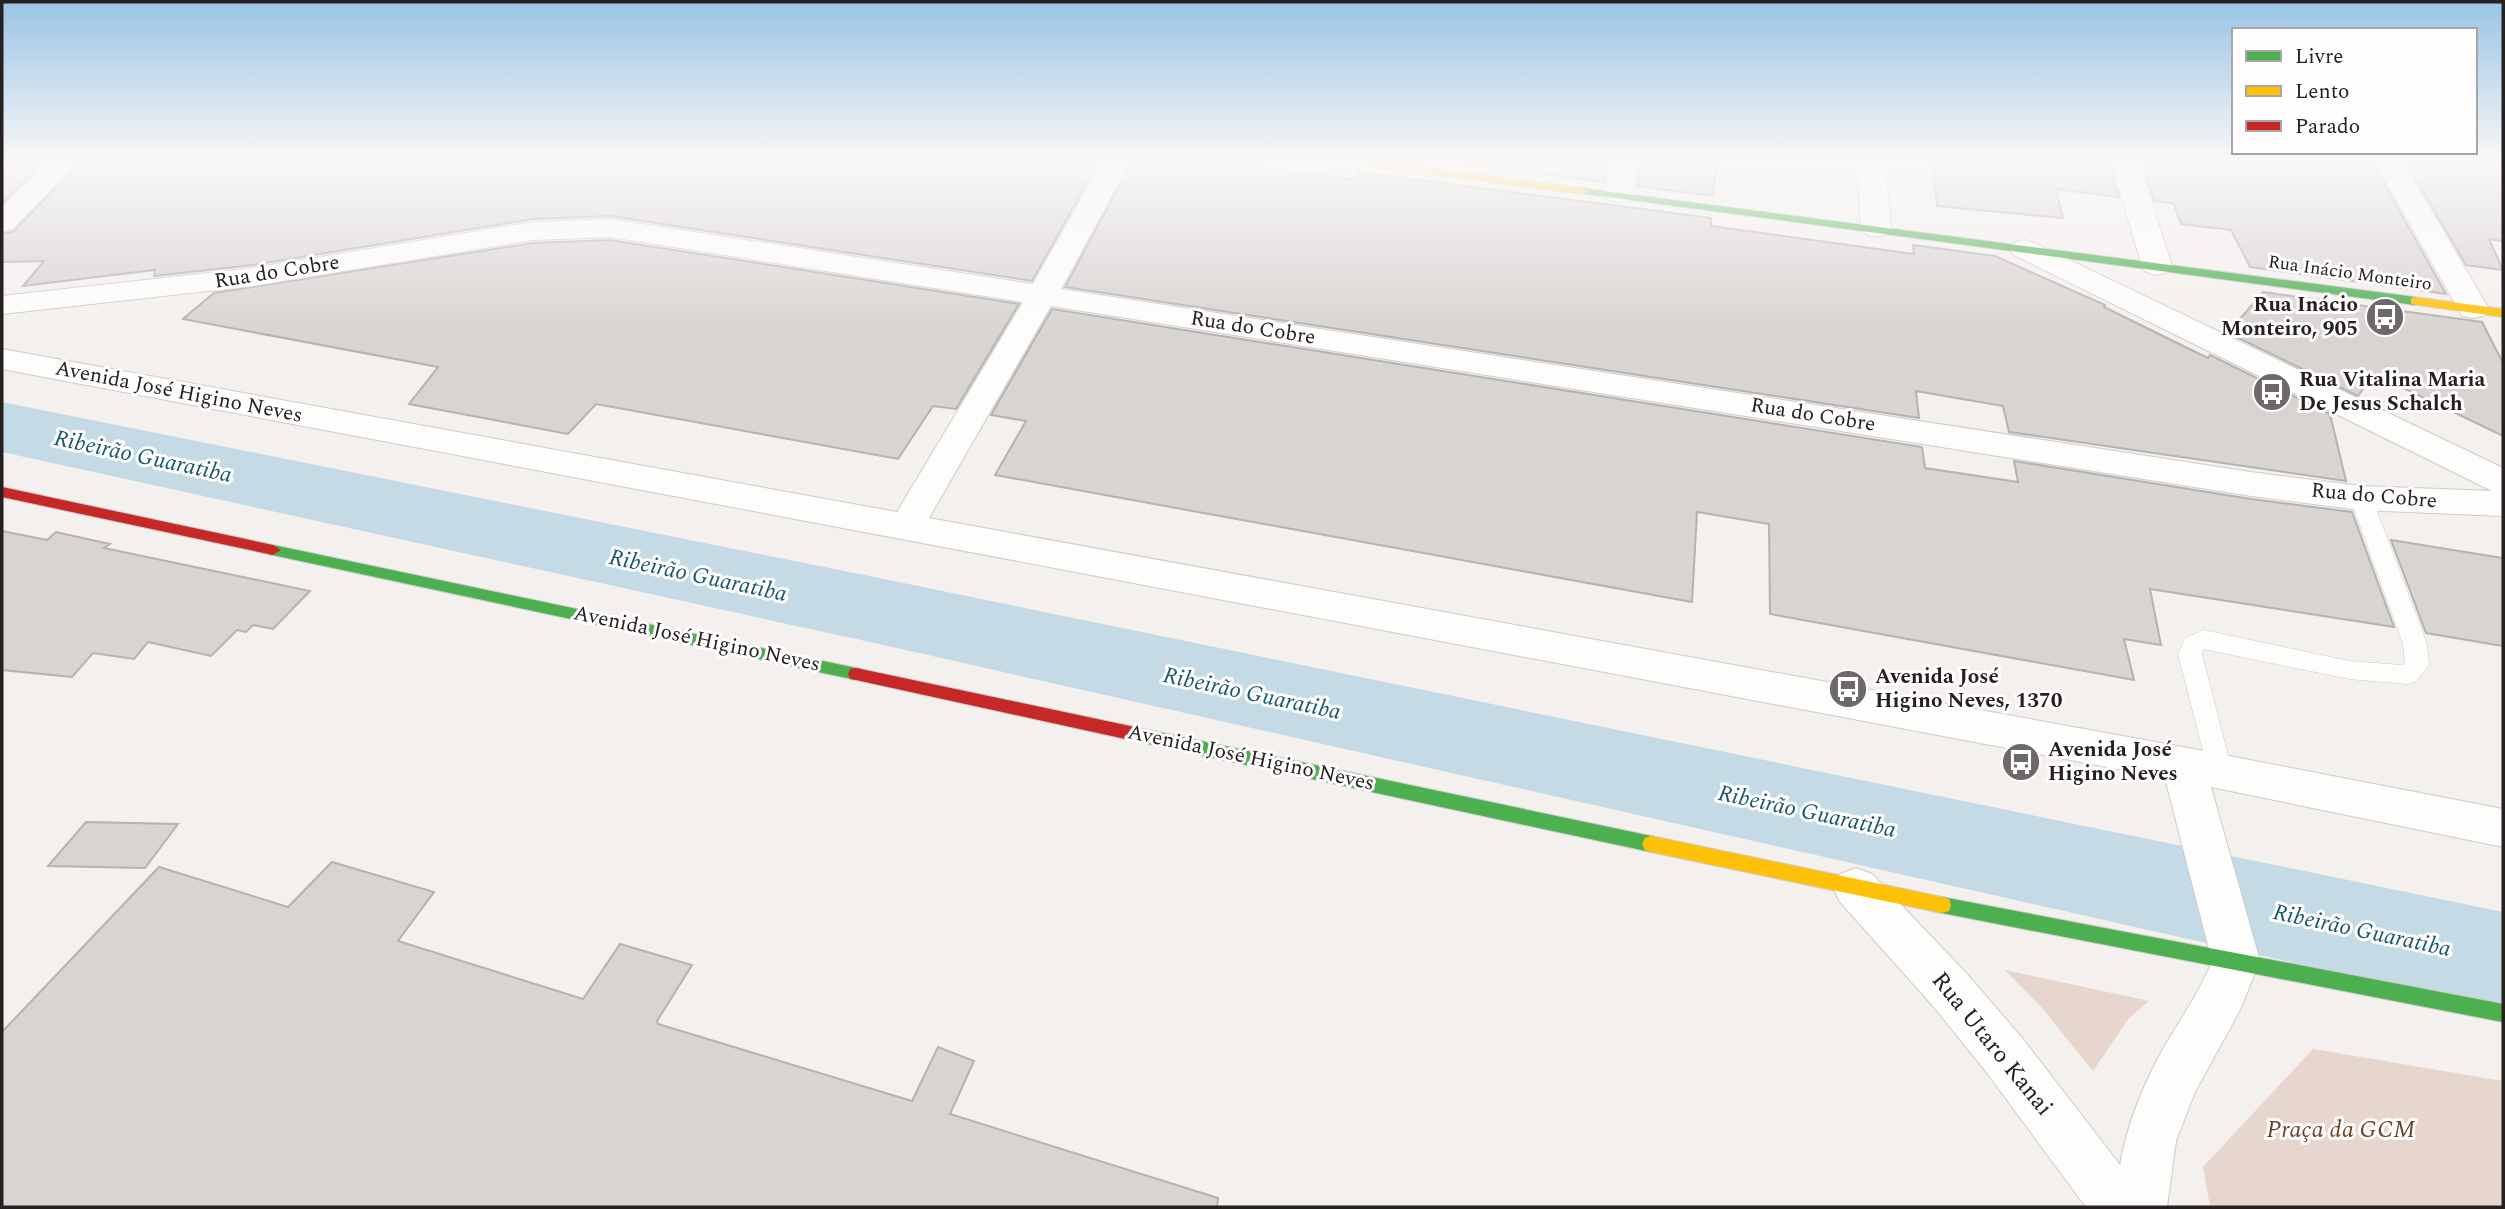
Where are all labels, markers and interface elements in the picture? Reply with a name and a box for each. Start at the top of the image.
legend [2232,28,2477,154]
text: Livre [2295,41,2343,73]
text: Lento [2295,76,2349,108]
text: Parado [2295,111,2360,143]
street label: Rua do Cobre [212,246,342,298]
street label: Rua Inácio Monteiro [2266,248,2434,298]
place label: Rua Inácio Monteiro, 905 [2221,289,2358,345]
bus stop icon: Rua Inácio Monteiro, 905 [2364,296,2406,338]
street label: Rua do Cobre [1188,302,1318,354]
street label: Avenida José Higino Neves [53,352,305,432]
place label: Rua Vitalina Maria De Jesus Schalch [2299,364,2486,420]
bus stop icon: Rua Vitalina Maria De Jesus Schalch [2251,371,2293,413]
street label: Rua do Cobre [1748,389,1878,441]
water label: Ribeirão Guaratiba [51,421,236,493]
street label: Rua do Cobre [2310,475,2438,517]
water label: Ribeirão Guaratiba [606,540,791,612]
street label: Avenida José Higino Neves [571,597,823,681]
water label: Ribeirão Guaratiba [1160,658,1345,730]
place label: Avenida José Higino Neves, 1370 [1875,661,2063,717]
bus stop icon: Avenida José Higino Neves, 1370 [1827,668,1869,710]
street label: Avenida José Higino Neves [1125,716,1377,800]
place label: Avenida José Higino Neves [2048,734,2178,790]
bus stop icon: Avenida José Higino Neves [2000,741,2042,783]
water label: Ribeirão Guaratiba [1715,776,1900,848]
water label: Ribeirão Guaratiba [2270,895,2455,967]
street label: Rua Utaro Kanai [1922,964,2062,1124]
park label: Praça da GCM [2267,1112,2415,1148]

